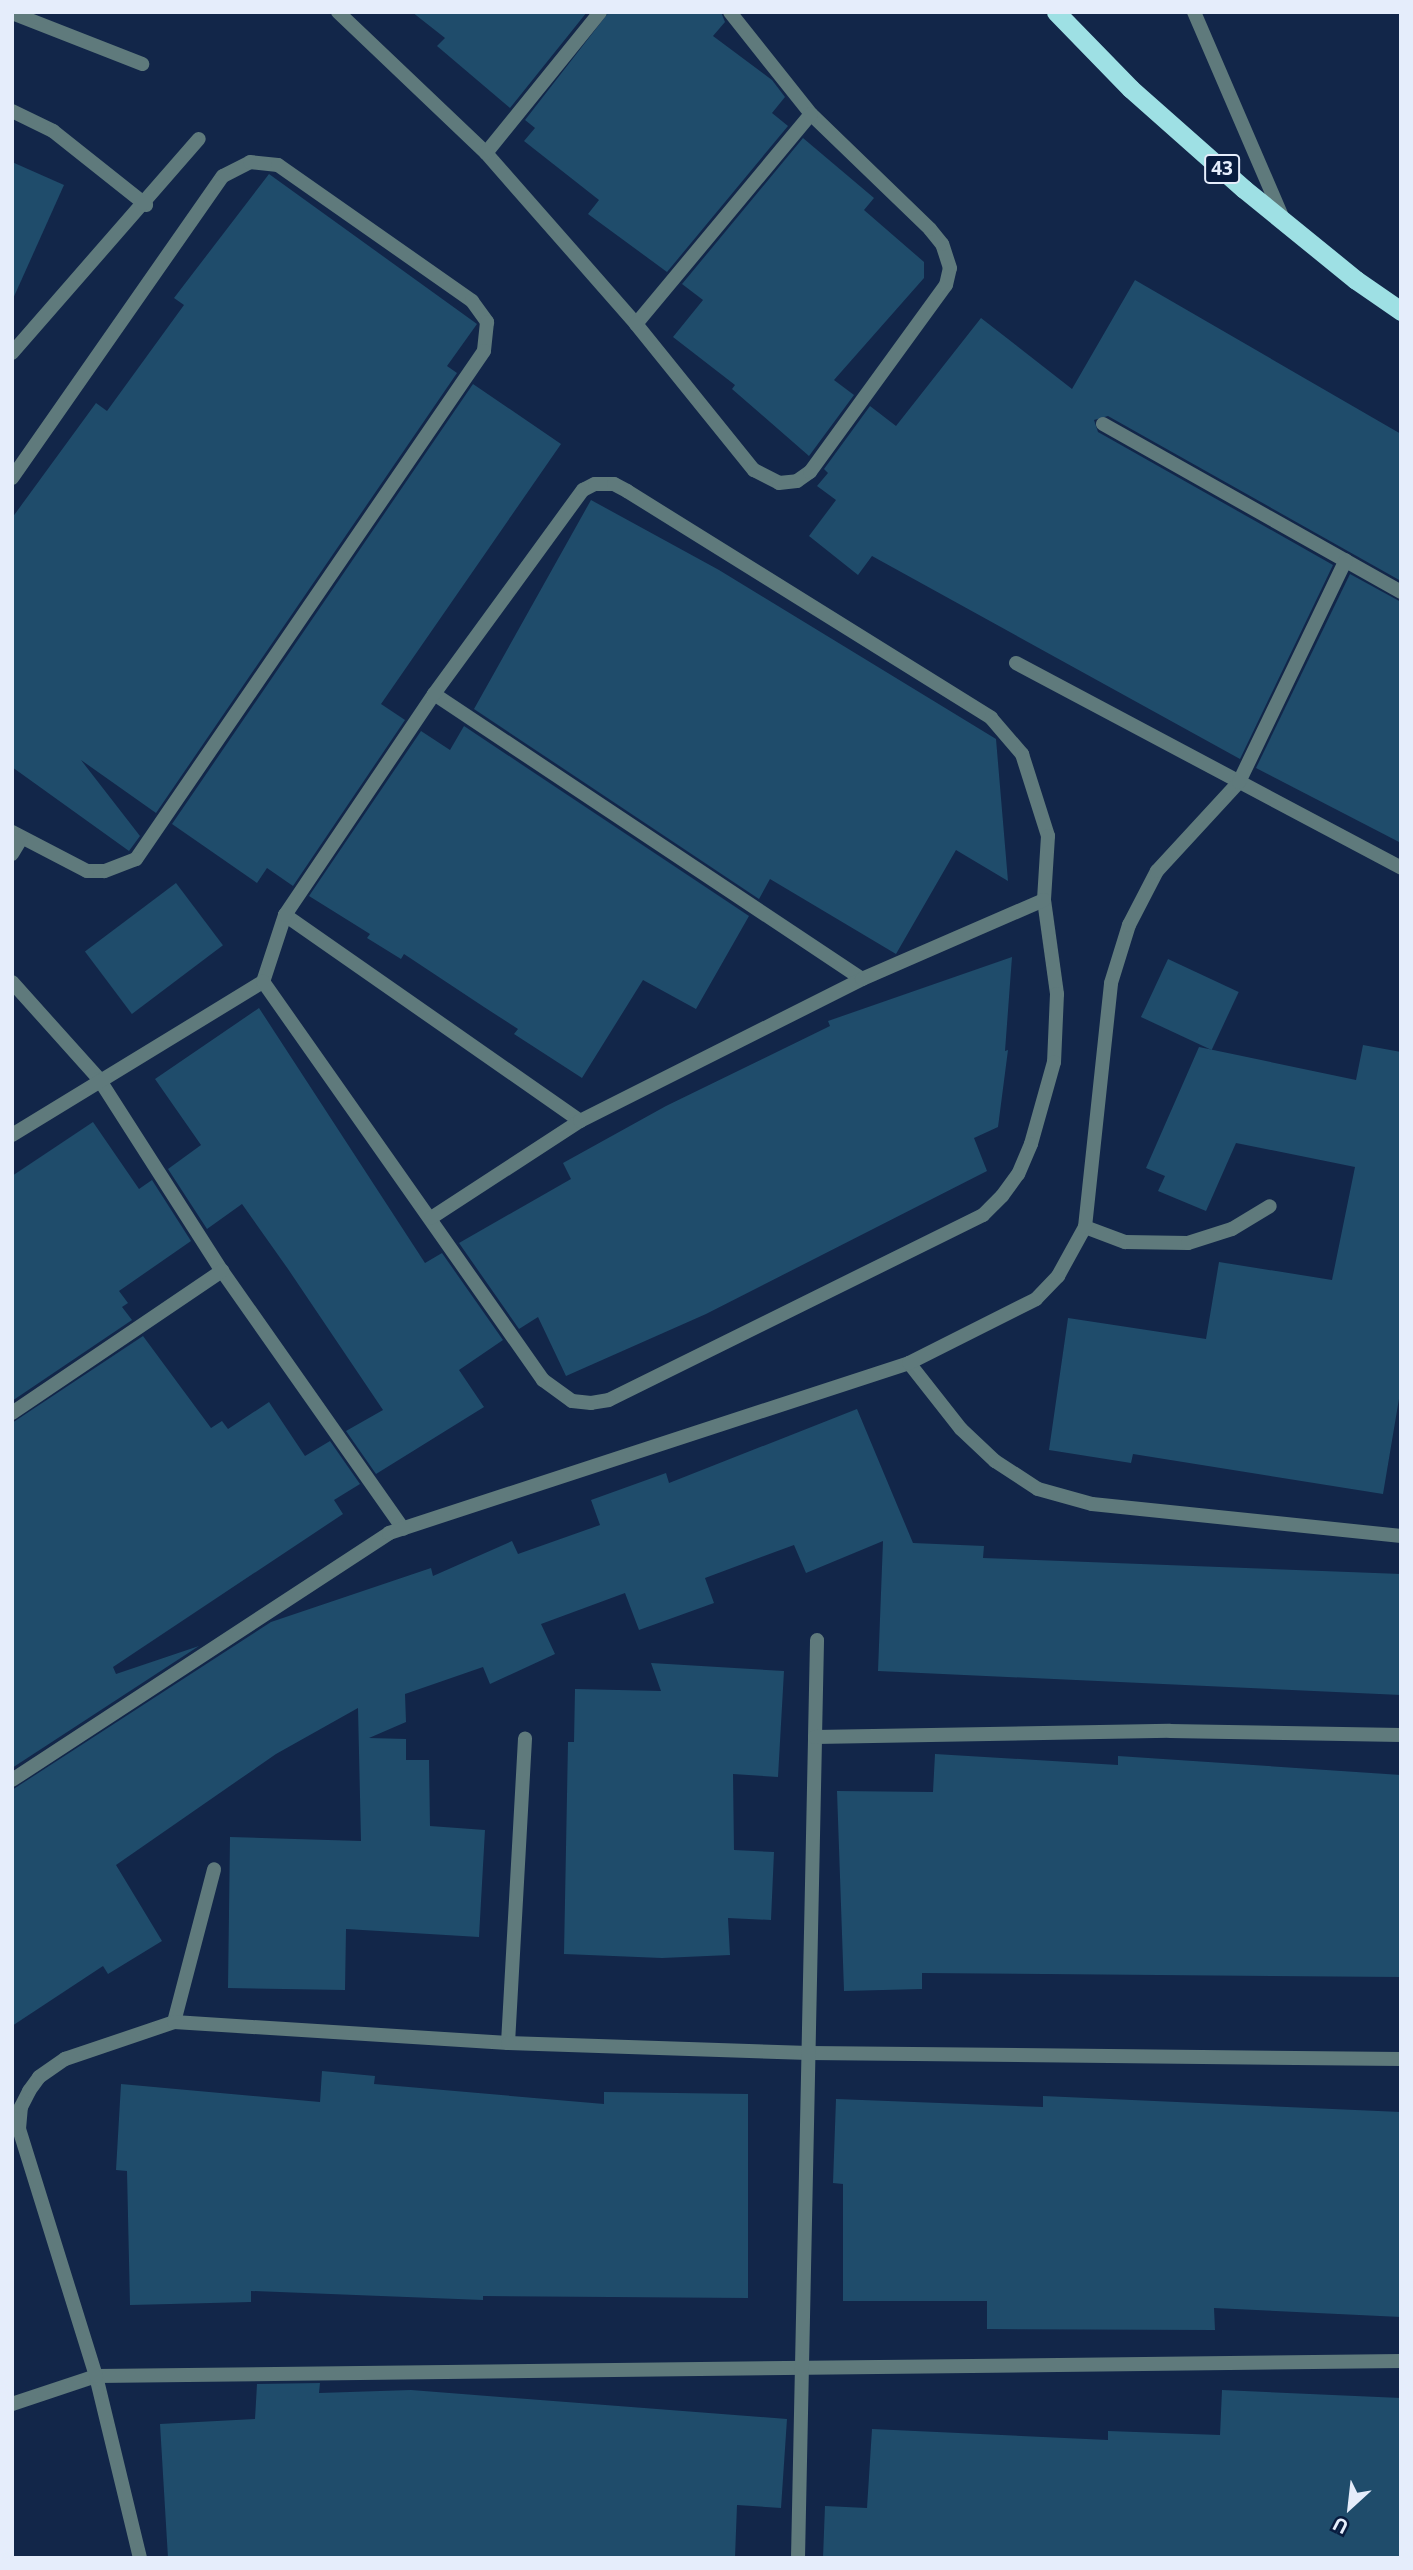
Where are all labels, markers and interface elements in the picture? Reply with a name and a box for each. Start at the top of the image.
road number: 43 [1203,154,1241,184]
north arrow [1315,2472,1385,2542]
text: U [1328,2511,1353,2541]

